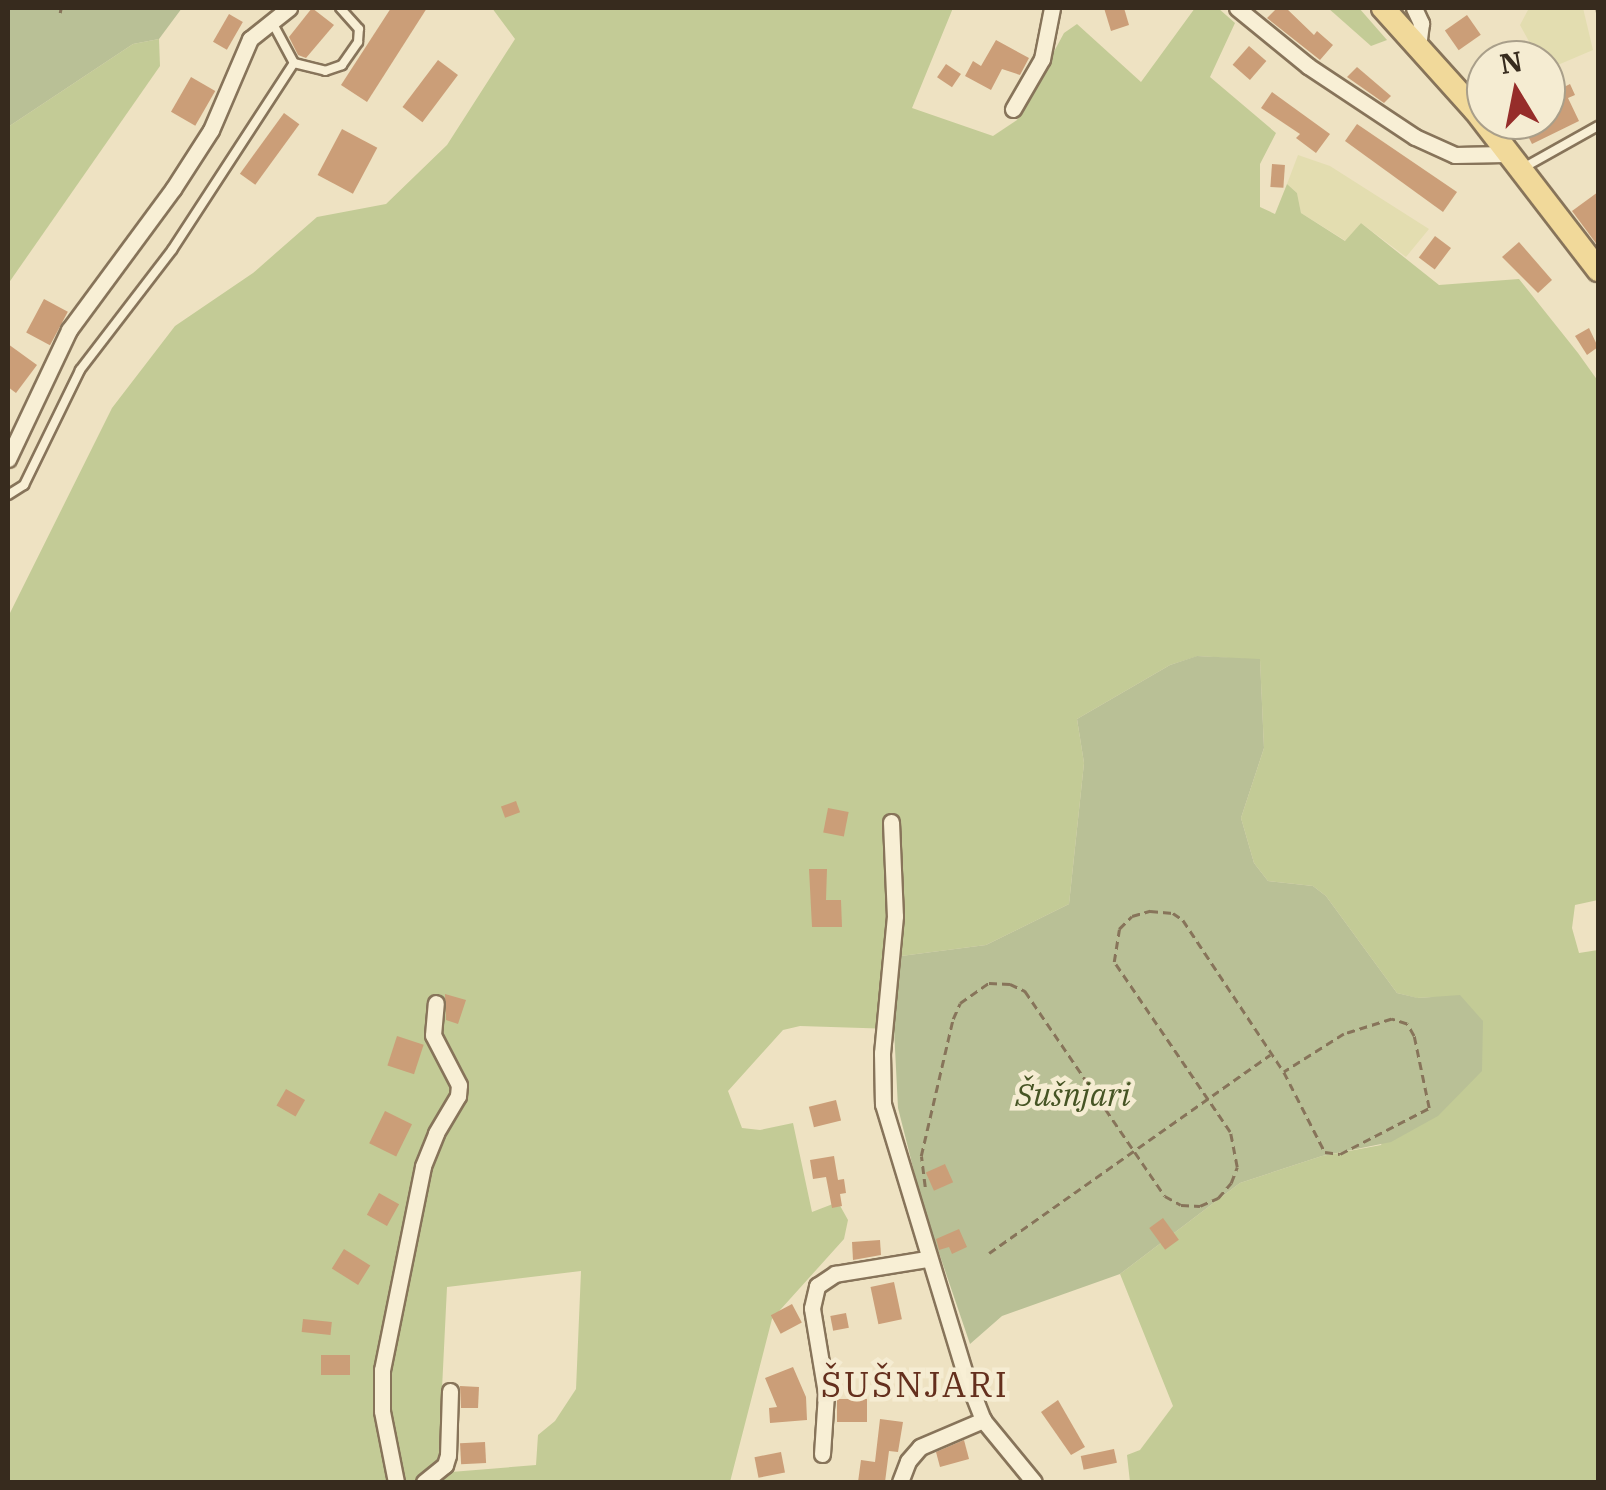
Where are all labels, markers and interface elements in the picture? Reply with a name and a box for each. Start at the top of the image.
north arrow [1466,40,1566,140]
text: N [1497,42,1525,82]
park label: Šušnjari [1015,1075,1131,1113]
district label: ŠUŠNJARI [821,1363,1009,1405]

